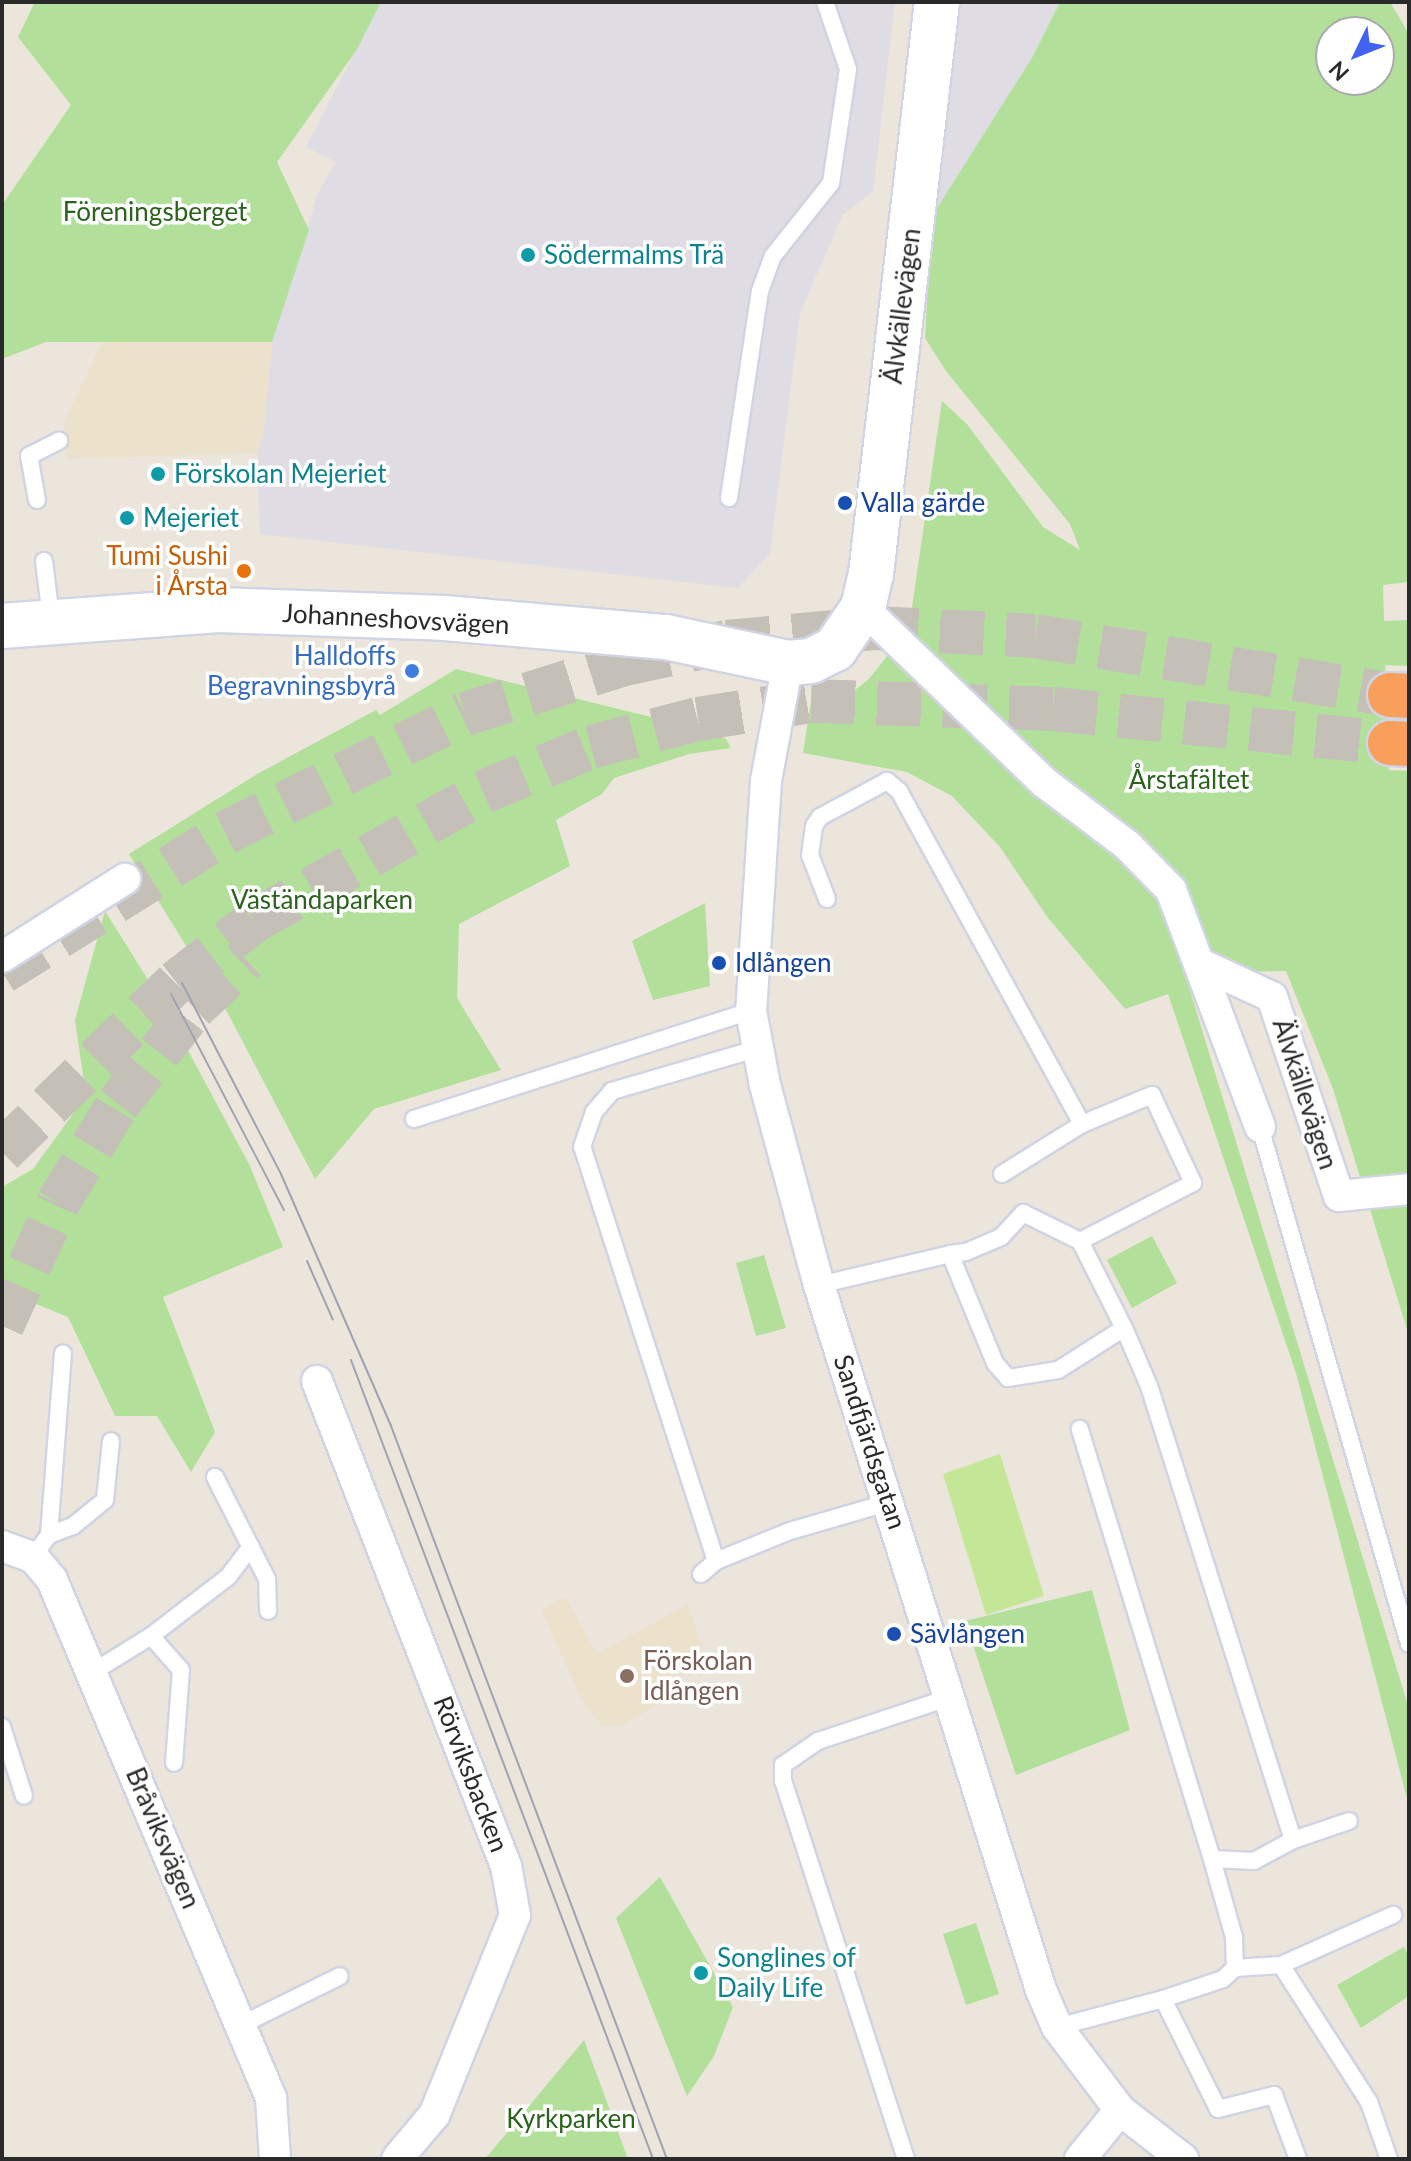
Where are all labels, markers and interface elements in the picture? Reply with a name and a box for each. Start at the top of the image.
north arrow [1315,16,1395,96]
text: N [1323,56,1354,87]
park label: Föreningsberget [63,196,247,228]
street label: Älvkällevägen [877,226,927,386]
place label: Södermalms Trä [544,239,725,271]
marker: Södermalms Trä [519,246,537,264]
place label: Förskolan Mejeriet [174,458,386,490]
marker: Förskolan Mejeriet [149,465,167,483]
place label: Valla gärde [861,487,985,519]
marker: Valla gärde [836,494,854,512]
place label: Mejeriet [143,502,239,534]
marker: Mejeriet [118,509,136,527]
place label: Tumi Sushi i Årsta [106,540,228,602]
marker: Tumi Sushi i Årsta [235,562,253,580]
street label: Johanneshovsvägen [282,597,510,641]
place label: Halldoffs Begravningsbyrå [207,640,396,702]
marker: Halldoffs Begravningsbyrå [403,662,421,680]
park label: Årstafältet [1129,764,1249,796]
park label: Väständaparken [231,884,413,916]
place label: Idlången [735,947,832,979]
marker: Idlången [710,954,728,972]
street label: Älvkällevägen [1266,1015,1344,1173]
street label: Sandfjärdsgatan [827,1351,913,1533]
place label: Sävlången [910,1618,1025,1650]
marker: Sävlången [885,1625,903,1643]
place label: Förskolan Idlången [643,1645,753,1706]
marker: Förskolan Idlången [618,1667,636,1685]
street label: Rörviksbacken [427,1692,515,1856]
street label: Bråviksvägen [119,1763,207,1913]
place label: Songlines of Daily Life [717,1942,856,2004]
marker: Songlines of Daily Life [692,1964,710,1982]
park label: Kyrkparken [506,2103,636,2135]

